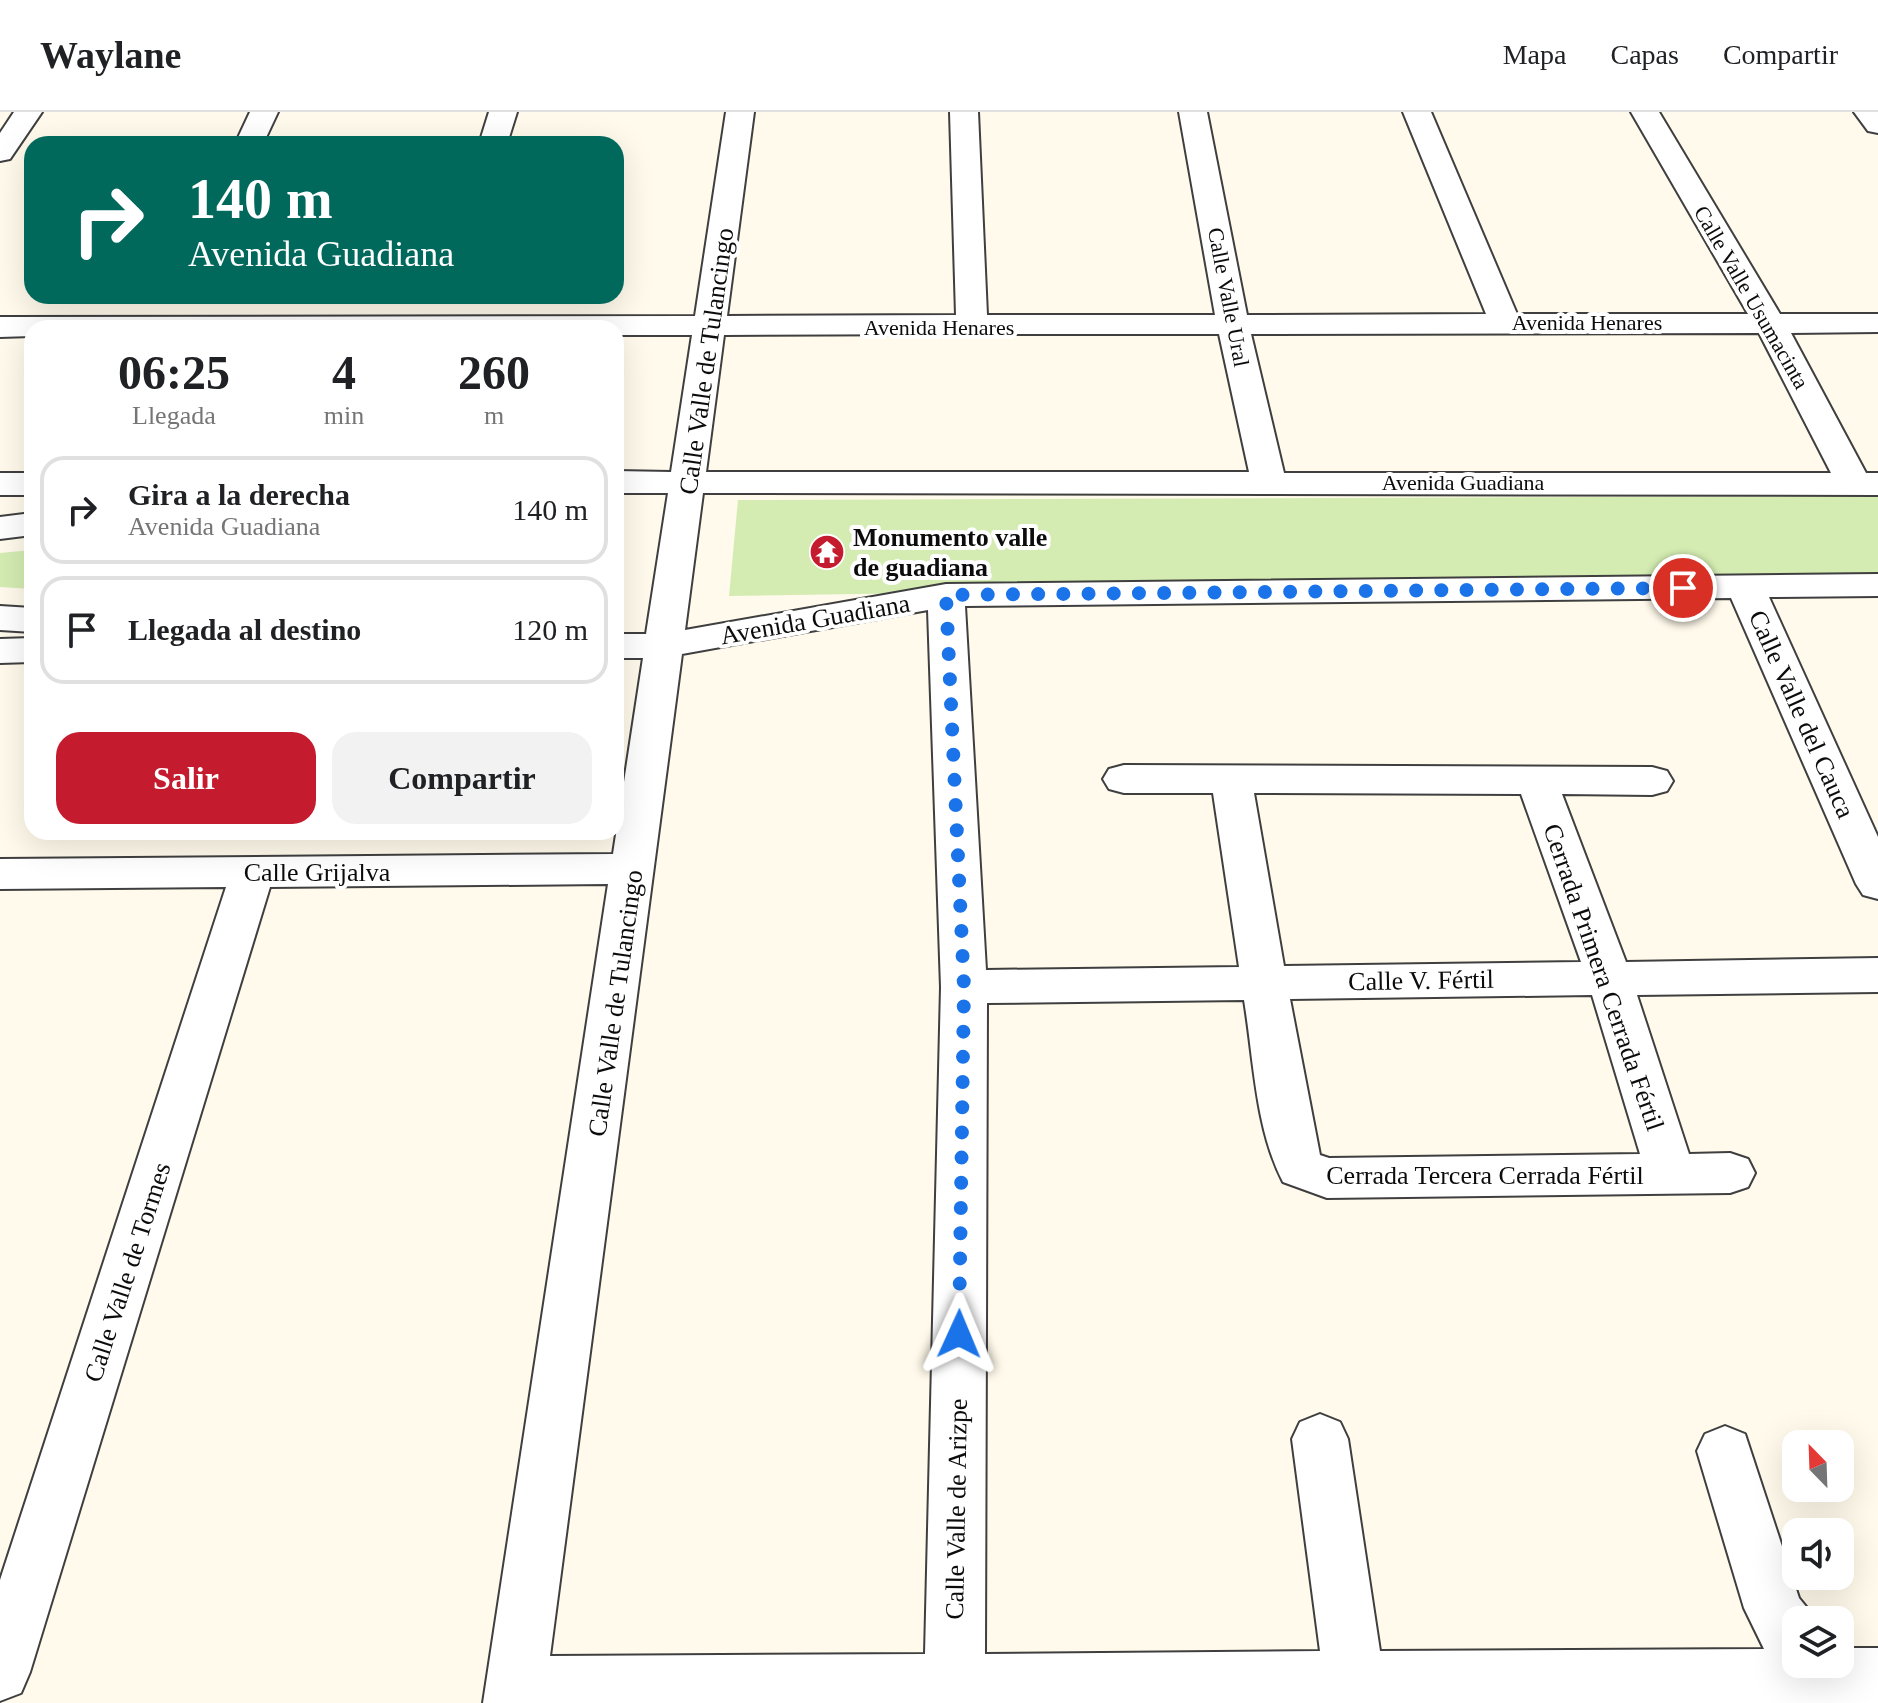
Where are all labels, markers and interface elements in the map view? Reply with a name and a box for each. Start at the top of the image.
text: Waylane [40,34,181,76]
text: Mapa [1503,39,1566,70]
text: Capas [1610,39,1679,70]
text: Compartir [1723,39,1838,70]
icon: right [56,168,160,272]
text: 140 m [188,168,333,230]
street label: Calle Valle Usumacinta [1689,201,1814,393]
street label: Calle Valle Ural [1203,225,1254,369]
street label: Calle Valle de Tulancingo [673,226,740,496]
text: Avenida Guadiana [188,234,454,274]
street label: Avenida Henares [1512,310,1662,335]
street label: Avenida Henares [864,315,1014,340]
text: 06:25 [118,346,230,399]
text: 4 [332,346,356,399]
text: 260 [458,346,530,399]
text: Llegada [132,401,216,430]
text: min [324,401,364,430]
text: m [484,401,504,430]
street label: Avenida Guadiana [1382,470,1545,495]
text: Gira a la derecha [128,478,350,511]
icon: right [60,488,104,532]
text: 140 m [512,493,588,526]
text: Avenida Guadiana [128,512,320,541]
place label: Monumento valle de guadiana [853,523,1047,582]
temple icon: Monumento valle de guadiana [808,533,846,571]
pin [1649,554,1717,622]
icon: arrive [1661,566,1705,610]
street label: Avenida Guadiana [718,588,913,650]
street label: Calle Valle del Cauca [1743,606,1861,823]
icon: arrive [60,608,104,652]
text: Llegada al destino [128,613,361,646]
text: 120 m [512,613,588,646]
button: Salir [56,732,316,824]
button: Compartir [332,732,592,824]
street label: Cerrada Primera Cerrada Fértil [1537,820,1670,1134]
street label: Calle Grijalva [244,858,391,887]
street label: Calle Valle de Tulancingo [582,868,649,1138]
street label: Calle V. Fértil [1348,965,1494,996]
street label: Calle Valle de Tormes [78,1159,177,1386]
street label: Cerrada Tercera Cerrada Fértil [1326,1161,1644,1190]
position arrow [917,1292,1001,1376]
street label: Calle Valle de Arizpe [940,1398,973,1620]
north arrow [1782,1430,1854,1502]
map controls [1782,1430,1854,1678]
button: sound [1782,1518,1854,1590]
button: layers [1782,1606,1854,1678]

